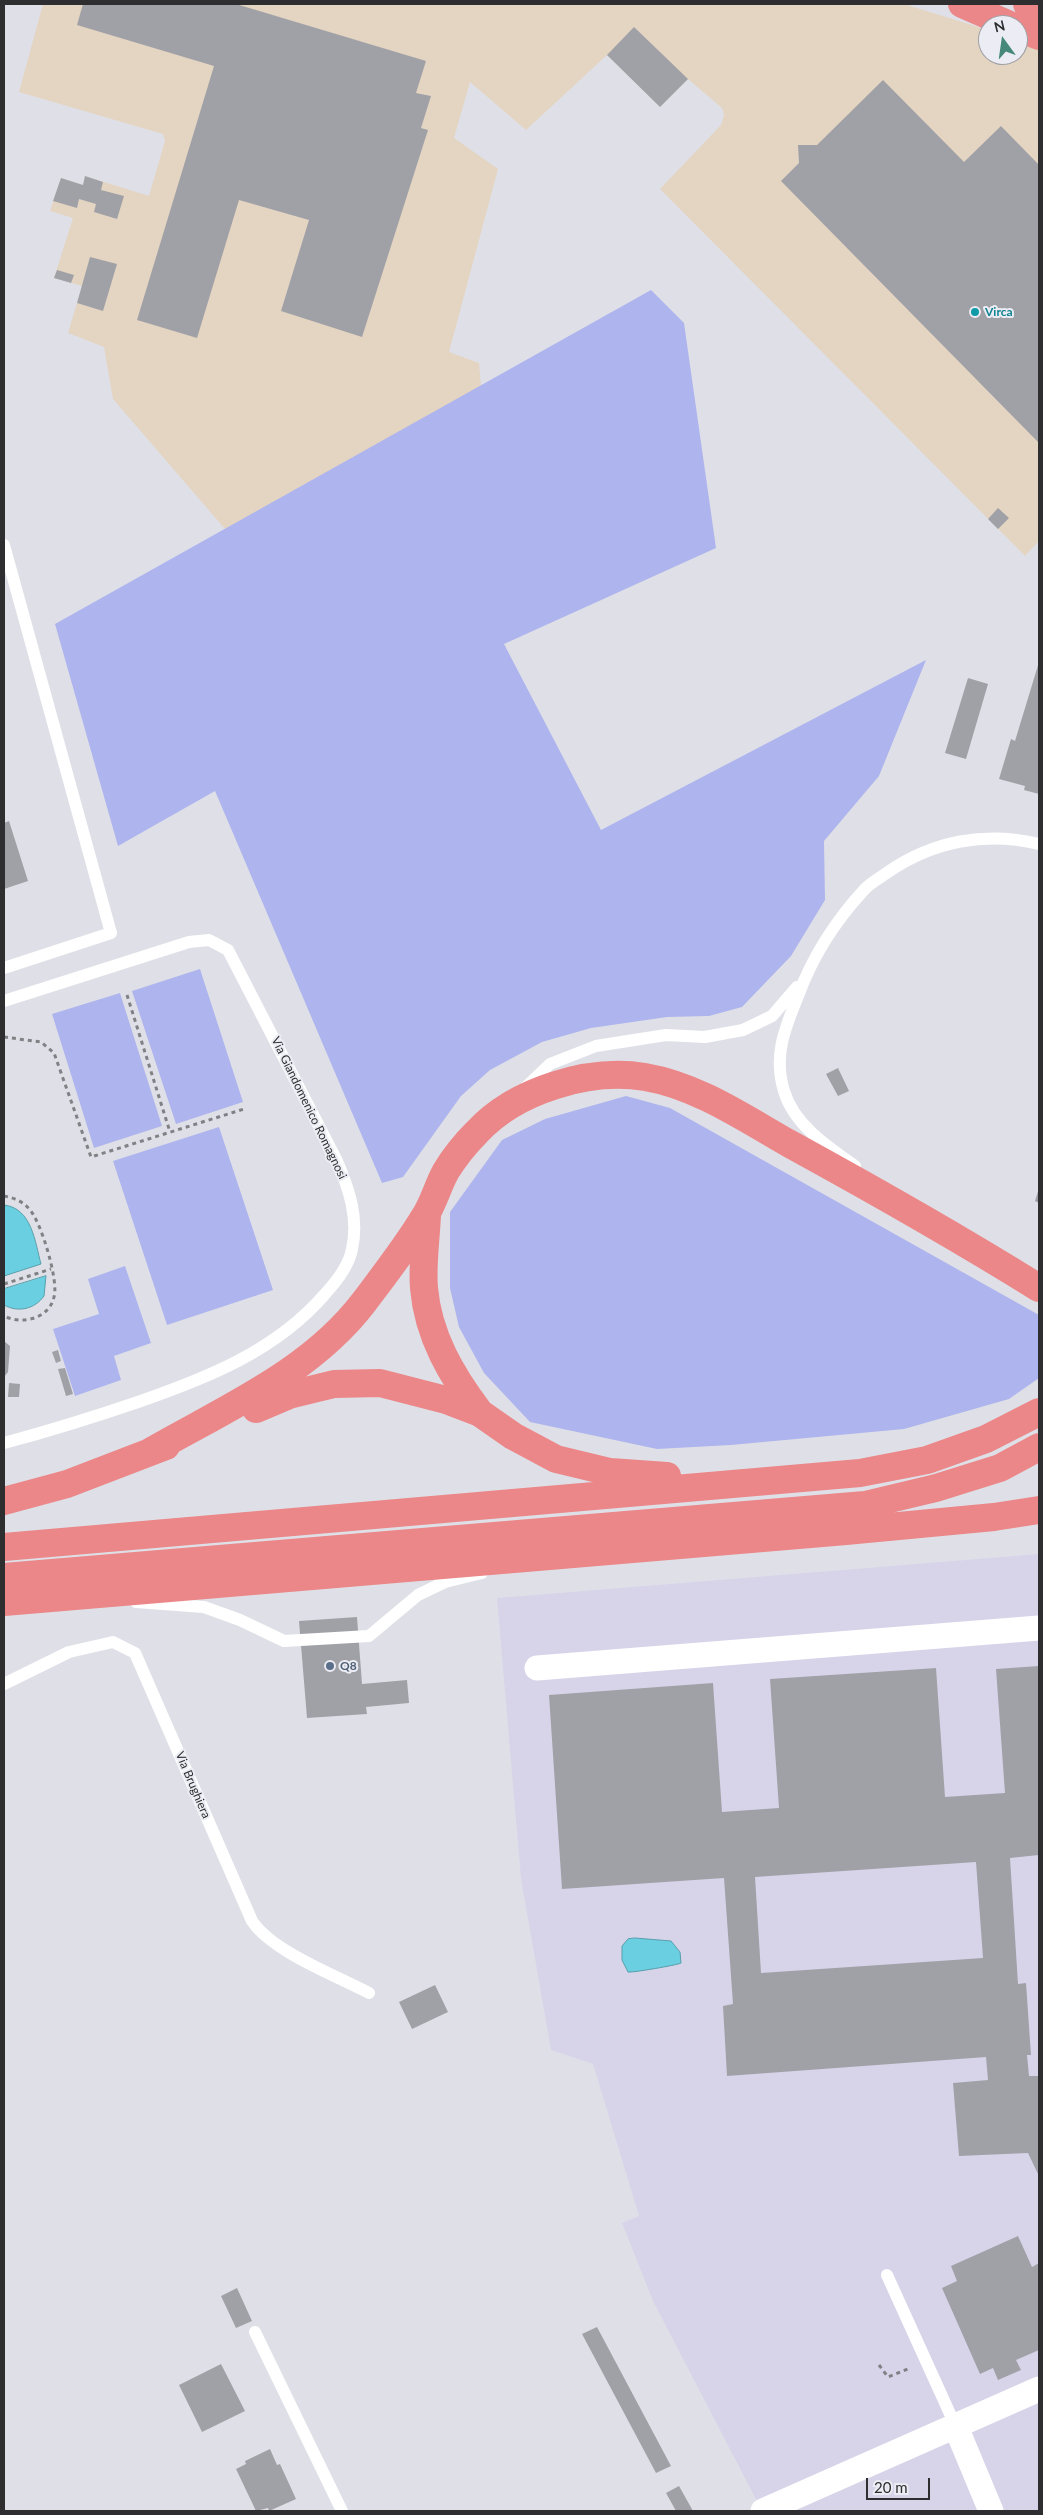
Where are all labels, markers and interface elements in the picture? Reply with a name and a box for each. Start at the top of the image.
north arrow [978,15,1028,65]
text: N [992,16,1007,35]
place label: Virca [985,305,1013,319]
marker: Virca [969,306,981,318]
street label: Via Giandomenico Romagnosi [268,1034,350,1182]
place label: Q8 [340,1659,357,1673]
marker: Q8 [324,1660,336,1672]
street label: Via Brughiera [172,1749,214,1821]
scale bar [868,2468,932,2500]
text: 20 m [874,2478,908,2496]

